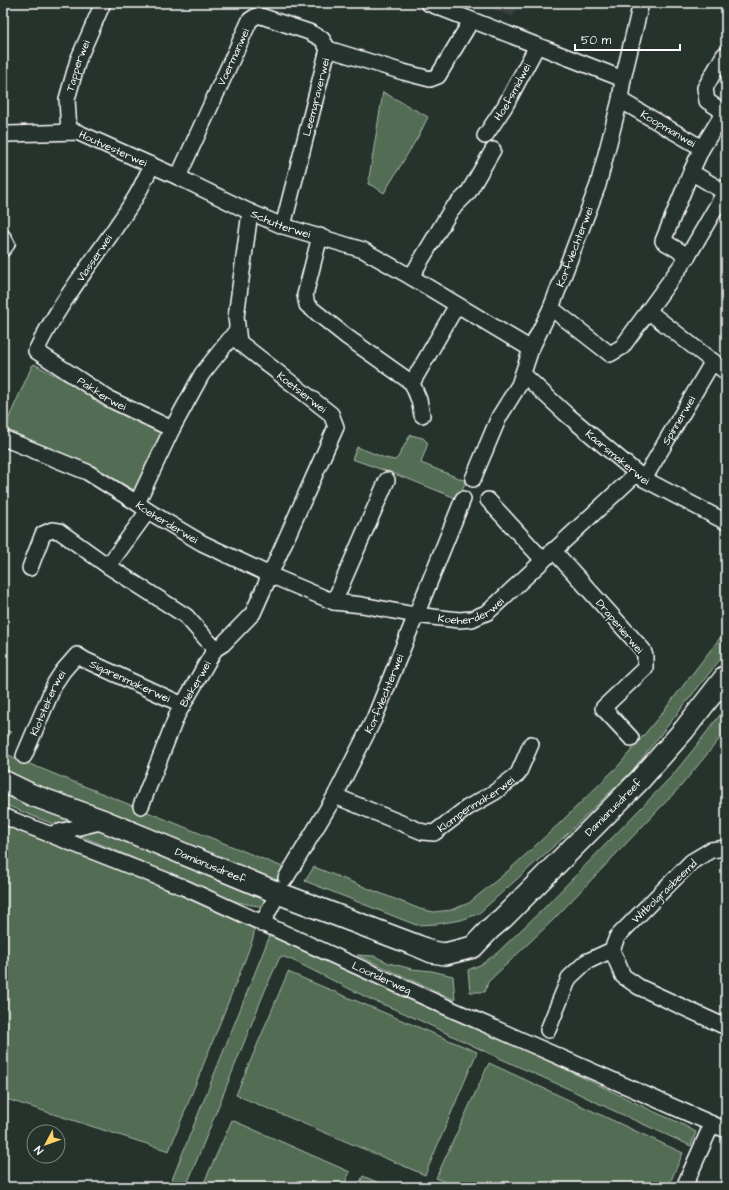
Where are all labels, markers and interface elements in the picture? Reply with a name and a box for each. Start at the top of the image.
street label: Voermanwei [214,26,253,88]
scale bar [575,26,680,52]
text: 50 m [581,32,612,49]
street label: Tapperwei [63,38,94,93]
street label: Leemgraverwei [299,56,333,138]
street label: Hoefsmidwei [490,60,535,123]
street label: Koopmanwei [638,107,699,151]
street label: Houtvesterwei [77,127,150,170]
street label: Korfvlechterwei [553,205,597,289]
street label: Schutterwei [248,206,313,242]
street label: Vlasserwei [73,232,116,285]
street label: Koetsierwei [274,368,330,417]
street label: Pakkerwei [74,373,129,414]
street label: Spinnerwei [659,393,699,448]
street label: Kaarsmakerwei [582,426,652,489]
street label: Koeherderwei [133,498,201,547]
street label: Koeherderwei [437,594,508,628]
street label: Drapenierwei [592,596,647,657]
street label: Korfvlechterwei [361,652,408,736]
street label: Sigarenmakerwei [87,656,173,706]
street label: Blekerwei [176,658,215,710]
street label: Klotstekerwei [26,667,70,738]
street label: Klompenmakerwei [434,773,518,836]
street label: Damianusdreef [582,775,646,840]
street label: Damianusdreef [173,844,248,887]
street label: Witbolgrasbeemd [628,856,701,927]
street label: Loonderweg [350,958,414,999]
north arrow [26,1124,66,1164]
text: N [31,1143,47,1158]

